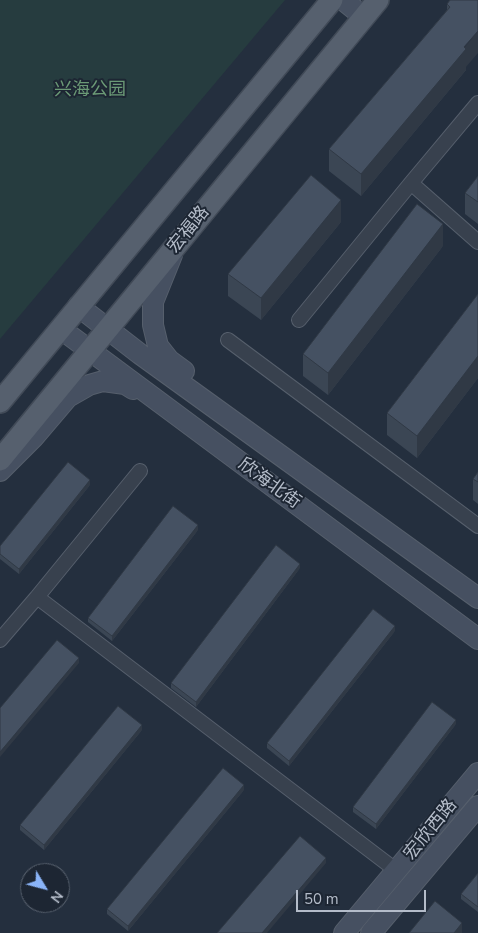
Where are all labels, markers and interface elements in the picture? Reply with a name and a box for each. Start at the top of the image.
park label: 兴海公园 [54,80,126,102]
street label: 宏福路 [164,202,214,258]
street label: 欣海北街 [234,454,304,514]
street label: 宏欣西路 [400,795,462,865]
north arrow [20,863,70,913]
scale bar [298,880,428,912]
text: N [46,887,67,907]
text: 50 m [304,889,339,909]

